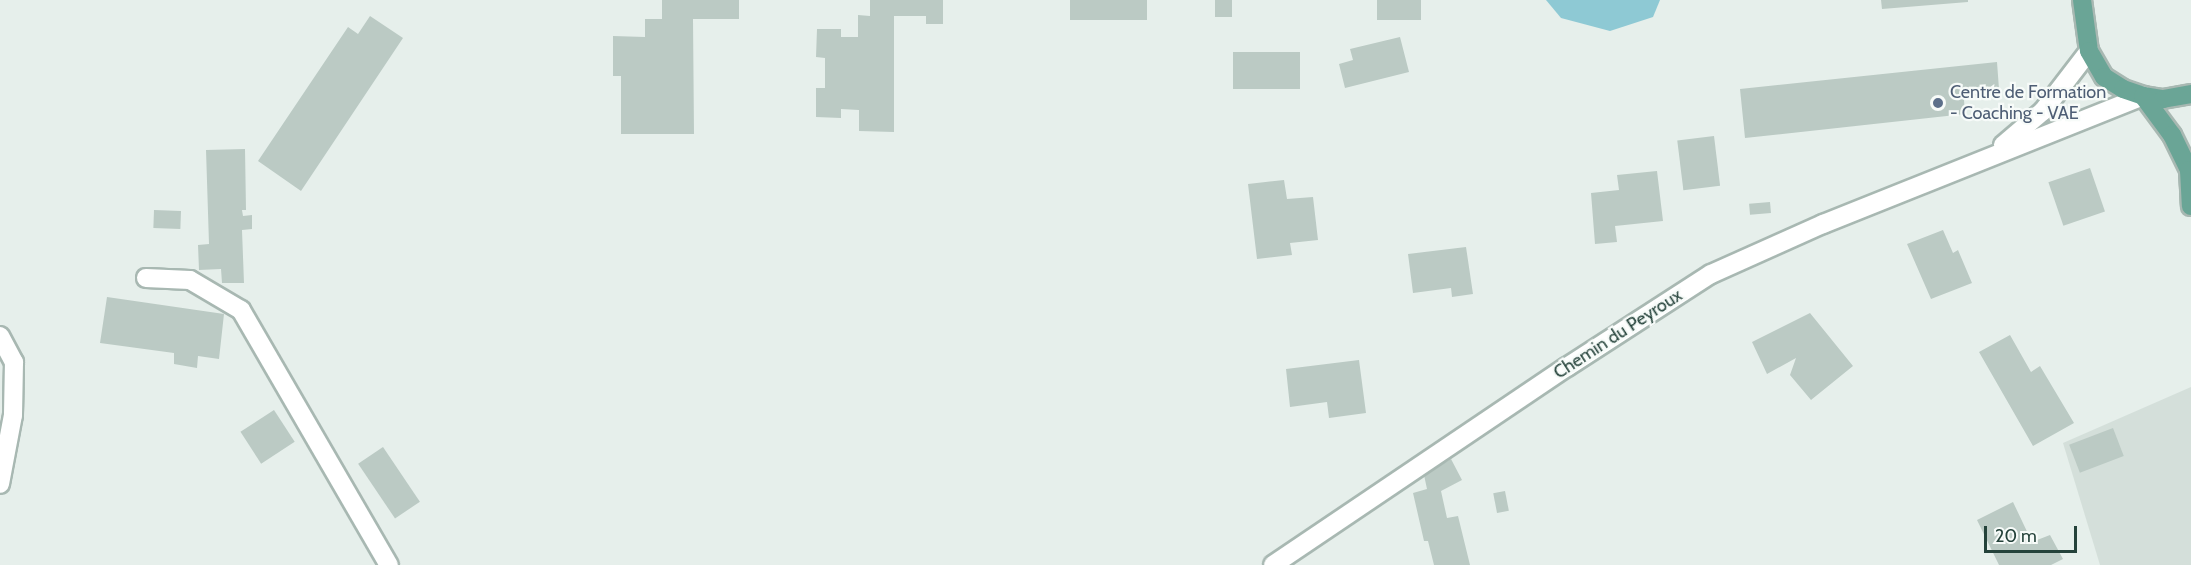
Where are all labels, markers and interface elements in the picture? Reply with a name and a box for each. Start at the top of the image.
place label: Centre de Formation - Coaching - VAE [1950,82,2106,124]
marker: Centre de Formation - Coaching - VAE [1931,96,1945,110]
street label: Chemin du Peyroux [1550,284,1686,384]
scale bar [1987,514,2080,552]
text: 20 m [1995,525,2037,547]

